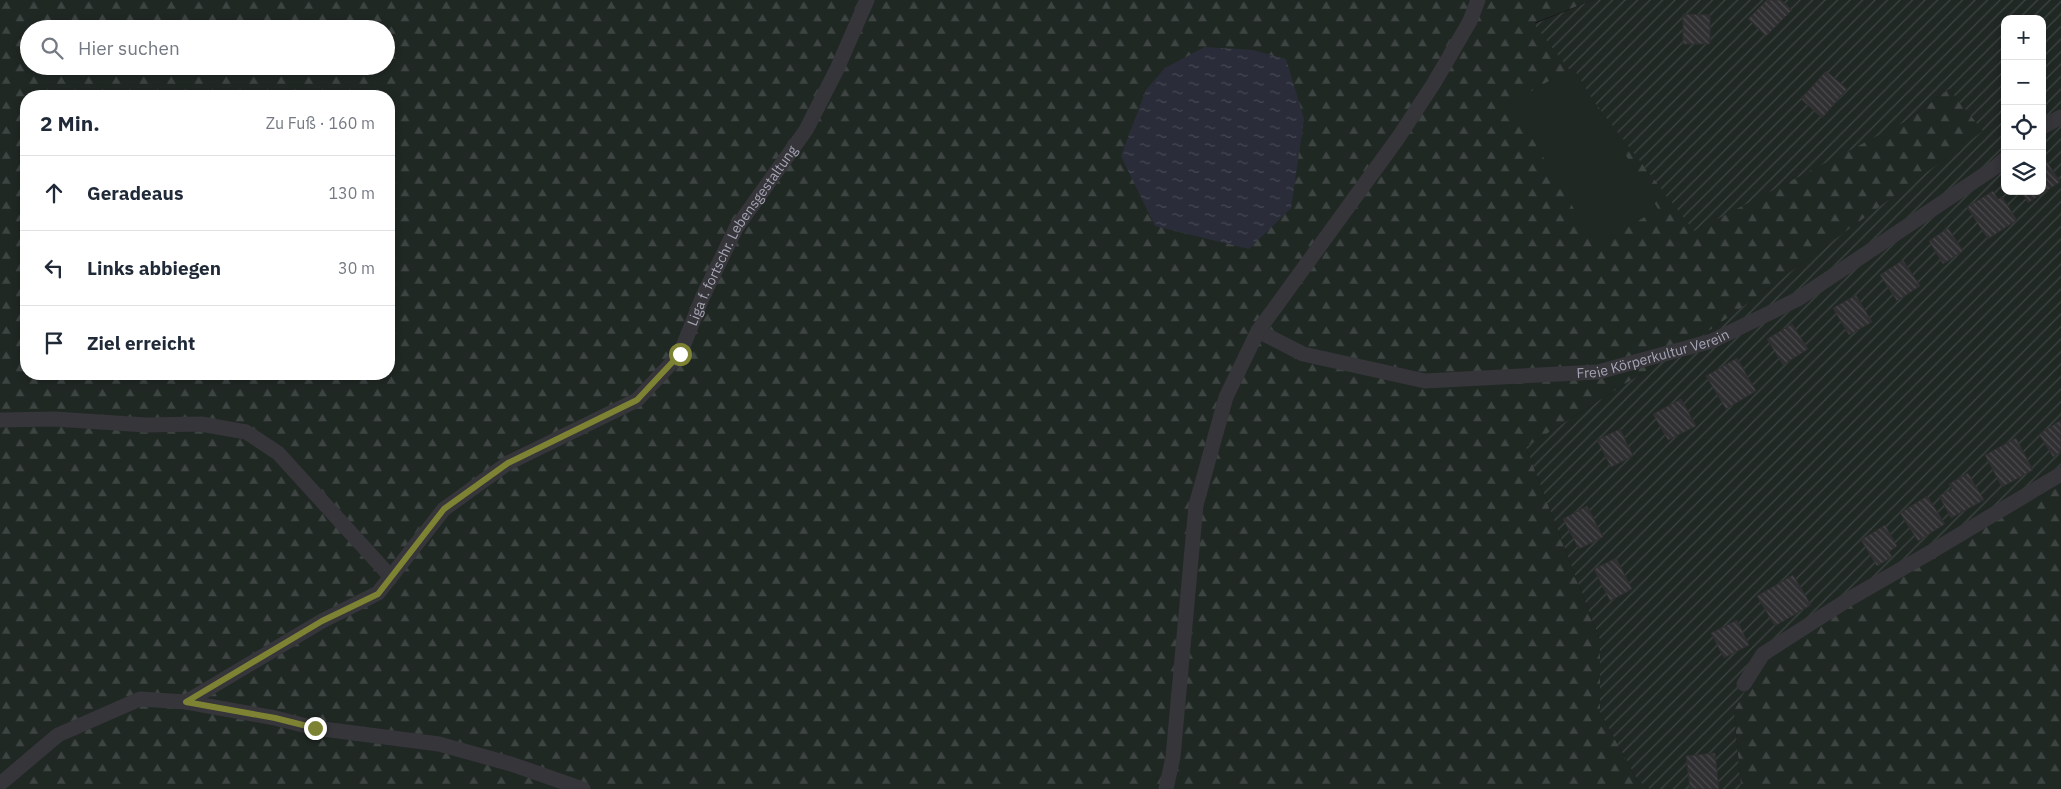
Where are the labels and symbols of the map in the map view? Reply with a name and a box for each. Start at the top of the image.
street label: Liga f. fortschr. Lebensgestaltung [683,141,802,328]
street label: Freie Körperkultur Verein [1576,325,1732,382]
route start [669,343,692,366]
route end [304,717,327,740]

